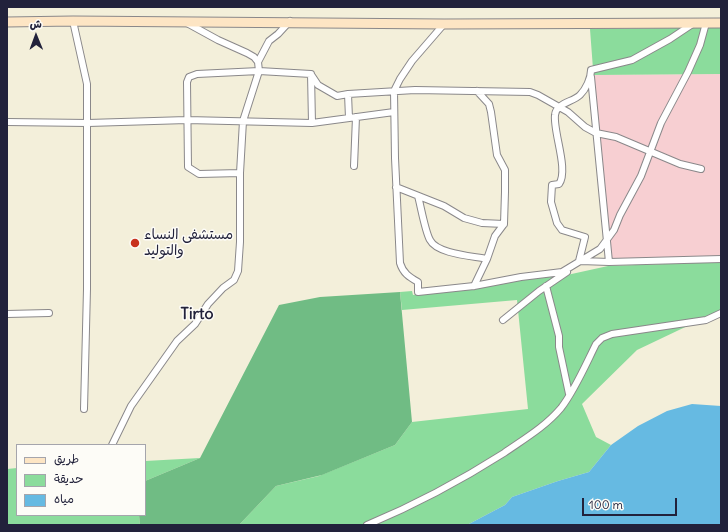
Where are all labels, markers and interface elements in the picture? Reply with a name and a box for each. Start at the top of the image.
north arrow [16,16,56,56]
text: ش [30,17,42,31]
place label: مستشفى النساء والتوليد [144,227,233,260]
marker: مستشفى النساء والتوليد [129,237,141,249]
district label: Tirto [181,304,213,324]
legend [16,444,146,516]
text: طريق [54,451,79,466]
text: حديقة [54,471,83,486]
scale bar [584,490,679,516]
text: مياه [54,491,74,506]
text: 100 m [589,497,623,512]

